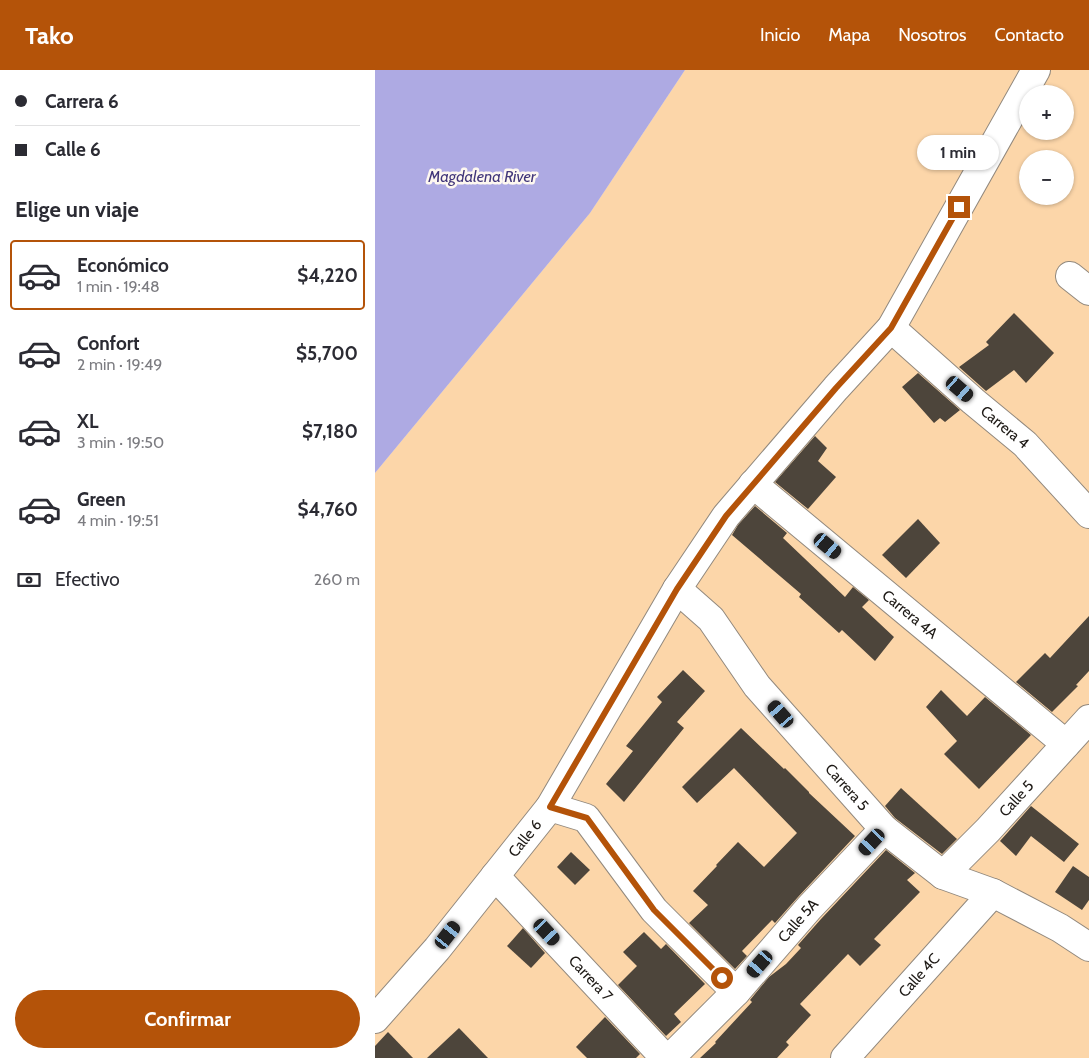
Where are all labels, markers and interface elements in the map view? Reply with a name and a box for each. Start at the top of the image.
text: Tako [25,21,74,50]
text: Inicio [760,24,800,46]
text: Mapa [828,24,870,46]
text: Nosotros [898,24,967,46]
text: Contacto [995,24,1064,46]
map controls [1019,85,1074,205]
button: + [1019,85,1074,140]
text: Carrera 6 [45,90,119,113]
callout: 1 min [918,134,1000,170]
text: Calle 6 [45,138,101,161]
text: 1 min [940,143,976,162]
button: − [1019,150,1074,205]
water label: Magdalena River [427,167,537,186]
text: Elige un viaje [15,196,139,223]
route end [948,196,970,218]
icon: car [17,253,62,298]
text: Económico [77,254,169,277]
text: $4,220 [297,264,358,287]
text: 1 min · 19:48 [77,277,160,296]
icon: car [17,331,62,376]
text: Confort [77,332,140,355]
text: $5,700 [296,342,358,365]
text: 2 min · 19:49 [77,355,162,374]
car [943,373,976,405]
street label: Carrera 4 [977,402,1033,453]
icon: car [17,409,62,454]
text: XL [77,410,98,433]
text: $7,180 [302,420,358,443]
text: 3 min · 19:50 [77,433,164,452]
icon: car [17,487,62,532]
text: Green [77,488,126,511]
text: $4,760 [297,498,358,521]
text: 4 min · 19:51 [77,511,159,530]
car [811,531,844,561]
icon: cash [15,566,43,594]
text: Efectivo [55,568,120,591]
text: 260 m [314,570,360,589]
street label: Carrera 4A [879,586,942,643]
car [765,698,796,730]
street label: Carrera 5 [821,760,872,814]
street label: Calle 5 [995,777,1038,821]
street label: Calle 6 [505,816,546,861]
car [856,826,887,858]
street label: Calle 5A [774,894,822,946]
car [531,916,562,948]
car [432,919,463,951]
car [744,948,775,980]
street label: Calle 4C [895,950,943,1001]
street label: Carrera 7 [565,952,617,1005]
route start [711,967,733,989]
button: Confirmar [15,990,360,1048]

